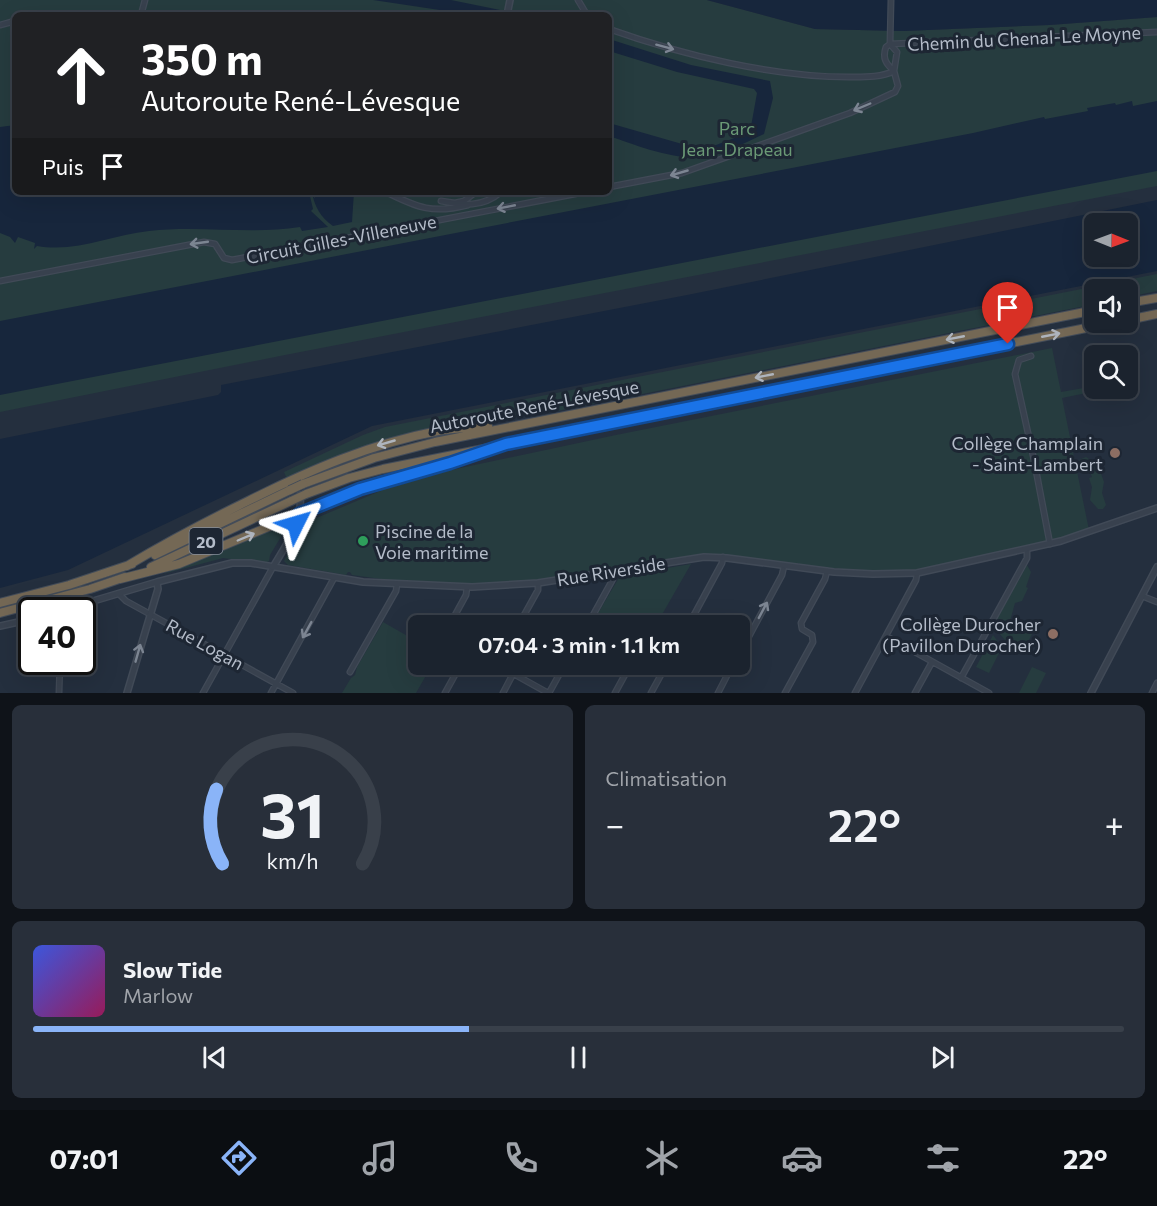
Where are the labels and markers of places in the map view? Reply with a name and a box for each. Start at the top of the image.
pin [982,282,1033,344]
place label: Collège Champlain - Saint-Lambert [951,432,1103,475]
marker: Collège Champlain - Saint-Lambert [1108,446,1122,460]
place label: Piscine de la Voie maritime [375,520,489,563]
marker: Piscine de la Voie maritime [356,534,370,548]
place label: Collège Durocher (Pavillon Durocher) [882,613,1041,656]
marker: Collège Durocher (Pavillon Durocher) [1046,627,1060,641]

